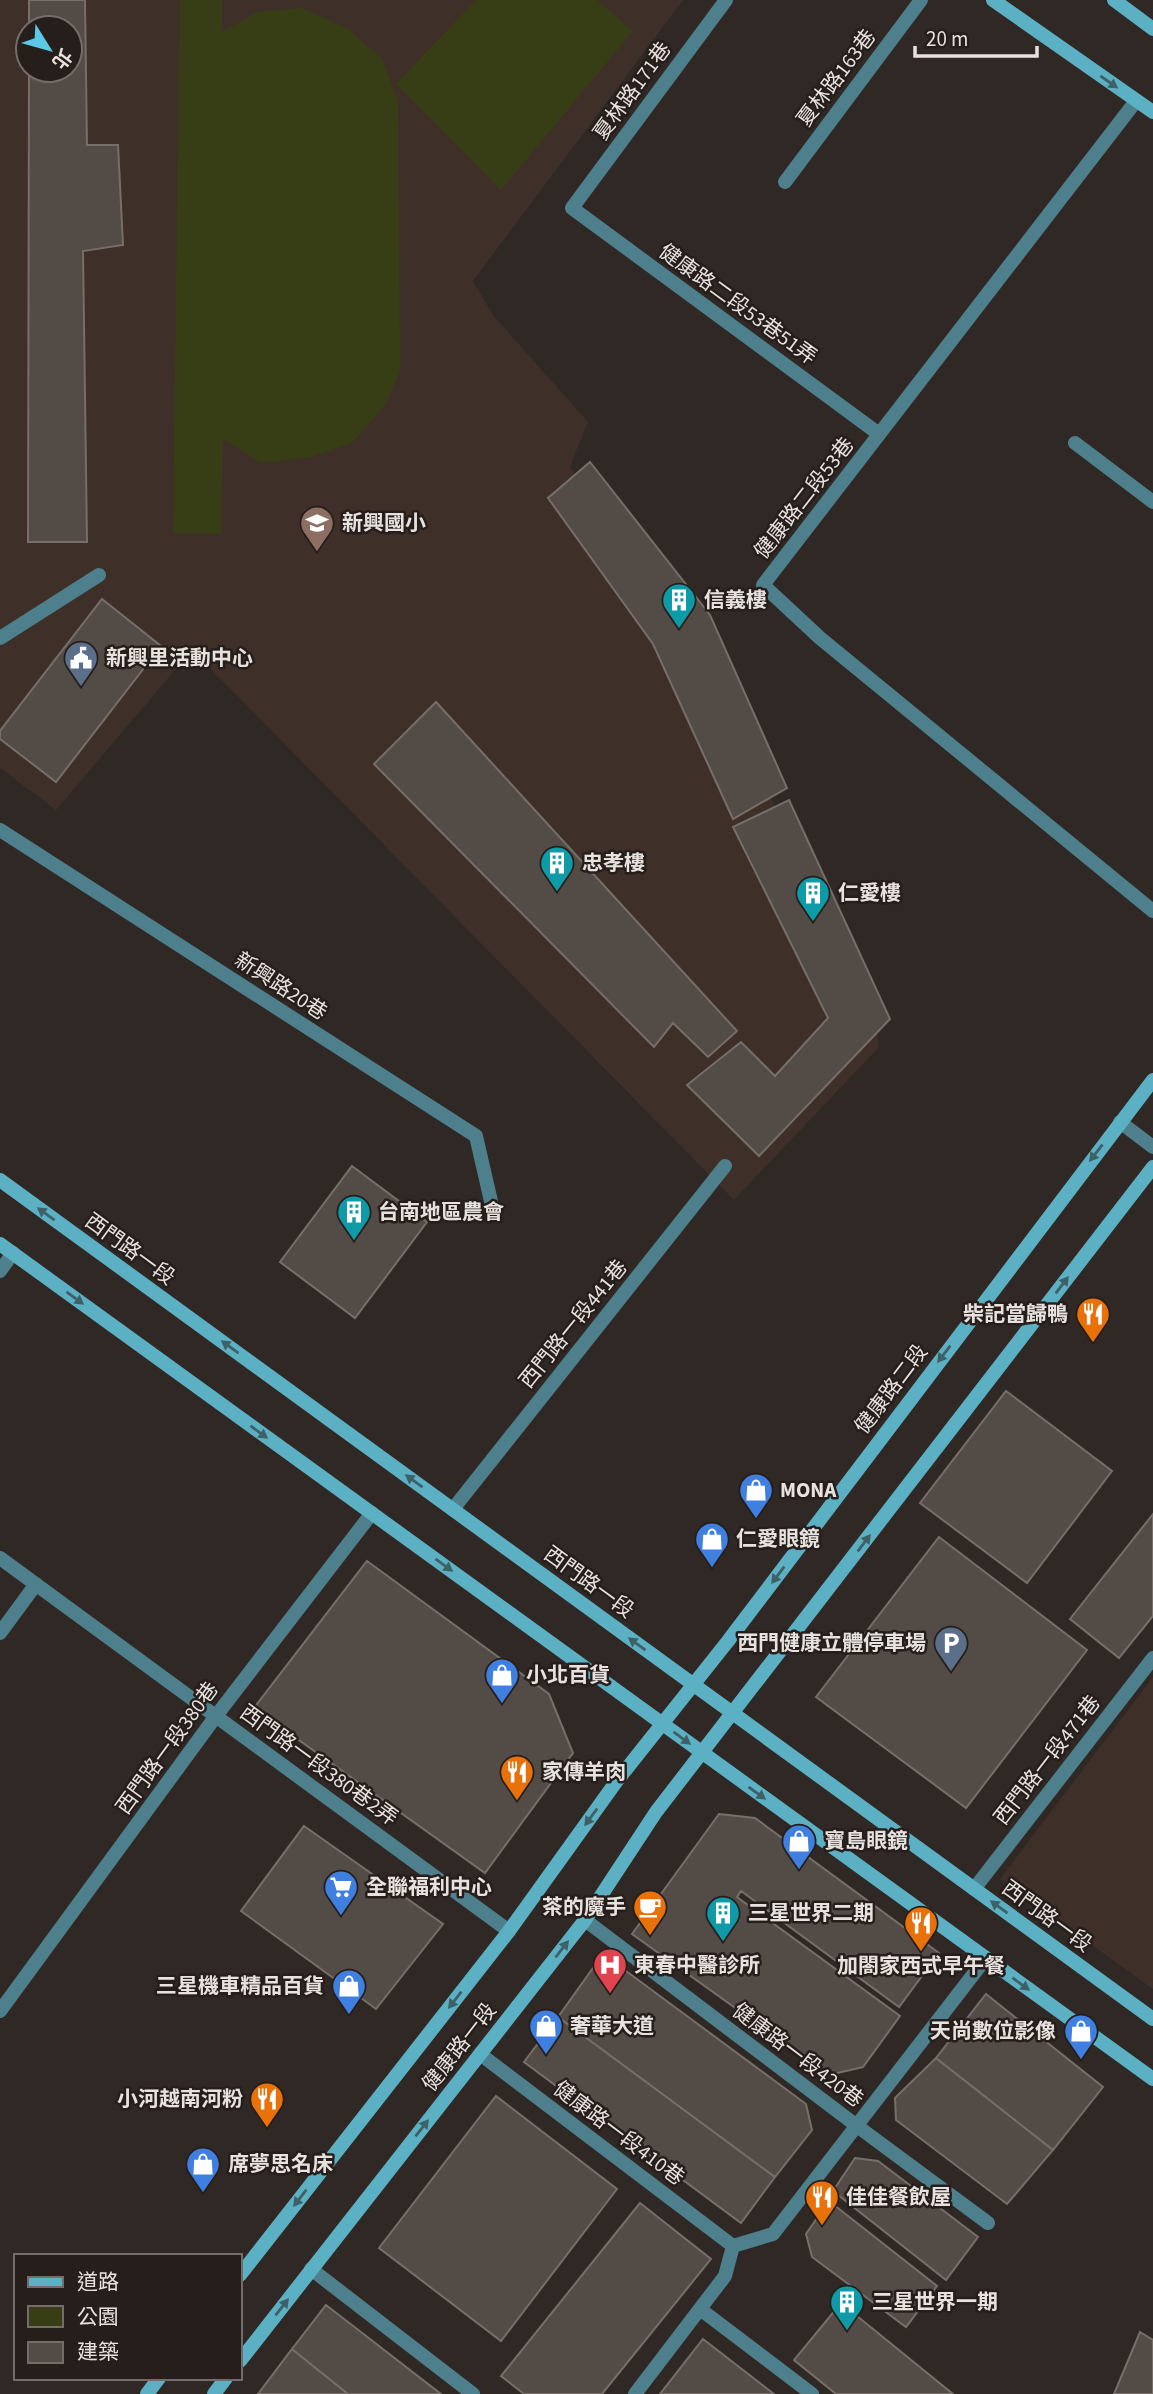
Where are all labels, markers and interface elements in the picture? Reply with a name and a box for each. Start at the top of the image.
north arrow [14,14,84,84]
scale bar [915,14,1038,58]
street label: 夏林路163巷 [789,23,883,133]
text: 20 m [926,24,968,54]
street label: 夏林路171巷 [586,36,678,146]
text: 北 [45,43,78,74]
one-way arrow [1100,75,1118,89]
street label: 健康路二段53巷51弄 [653,236,823,372]
street label: 健康路二段53巷 [747,431,861,565]
school or university icon: 新興國小 [298,504,336,553]
place label: 新興國小 [342,508,426,538]
building icon: 信義樓 [660,581,698,630]
place label: 信義樓 [704,585,767,615]
public building icon: 新興里活動中心 [62,639,100,688]
place label: 新興里活動中心 [106,643,253,673]
building icon: 忠孝樓 [538,844,576,893]
place label: 忠孝樓 [582,848,645,878]
building icon: 仁愛樓 [794,874,832,923]
place label: 仁愛樓 [838,878,901,908]
street label: 新興路20巷 [229,945,333,1027]
one-way arrow [1089,1144,1103,1162]
building icon: 台南地區農會 [335,1193,373,1242]
place label: 台南地區農會 [378,1197,504,1227]
street label: 西門路一段 [79,1206,181,1292]
one-way arrow [37,1207,55,1221]
street label: 西門路一段441巷 [512,1253,634,1395]
one-way arrow [1055,1276,1070,1294]
one-way arrow [66,1291,84,1305]
restaurant icon: 柴記當歸鴨 [1074,1295,1112,1344]
place label: 柴記當歸鴨 [963,1299,1068,1329]
street label: 健康路二段 [847,1338,935,1440]
one-way arrow [221,1340,239,1354]
one-way arrow [937,1345,951,1363]
one-way arrow [250,1425,269,1439]
shop icon: MONA [737,1471,775,1520]
one-way arrow [405,1474,423,1488]
place label: MONA [780,1475,837,1505]
shop icon: 仁愛眼鏡 [693,1520,731,1569]
place label: 仁愛眼鏡 [736,1524,820,1554]
one-way arrow [857,1534,871,1552]
street label: 西門路一段 [538,1539,640,1625]
one-way arrow [435,1558,453,1572]
one-way arrow [771,1566,785,1584]
parking icon: 西門健康立體停車場 [932,1624,970,1673]
place label: 西門健康立體停車場 [737,1628,926,1658]
one-way arrow [628,1637,647,1651]
shop icon: 小北百貨 [483,1656,521,1705]
place label: 小北百貨 [526,1660,610,1690]
street label: 西門路一段380巷 [109,1676,225,1820]
street label: 西門路一段471巷 [987,1689,1107,1831]
street label: 西門路一段380巷2弄 [234,1697,404,1833]
one-way arrow [673,1731,691,1745]
restaurant icon: 家傳羊肉 [498,1753,536,1802]
place label: 家傳羊肉 [542,1757,626,1787]
one-way arrow [748,1786,766,1800]
one-way arrow [584,1808,598,1826]
shop icon: 寶島眼鏡 [780,1822,818,1871]
place label: 寶島眼鏡 [824,1826,908,1856]
supermarket icon: 全聯福利中心 [322,1868,360,1917]
place label: 全聯福利中心 [366,1872,492,1902]
street label: 西門路一段 [996,1873,1098,1959]
cafe icon: 茶的魔手 [631,1888,669,1937]
place label: 茶的魔手 [542,1892,626,1922]
building icon: 三星世界二期 [704,1894,742,1943]
place label: 三星世界二期 [748,1898,874,1928]
one-way arrow [990,1900,1008,1914]
restaurant icon: 加閤家西式早午餐 [902,1904,940,1953]
one-way arrow [555,1940,570,1958]
hospital icon: 東春中醫診所 [591,1946,629,1995]
place label: 東春中醫診所 [634,1950,760,1980]
place label: 加閤家西式早午餐 [837,1951,1005,1981]
shop icon: 三星機車精品百貨 [330,1967,368,2016]
place label: 三星機車精品百貨 [156,1971,324,2001]
one-way arrow [1012,1977,1030,1991]
one-way arrow [448,1990,463,2008]
street label: 健康路一段 [415,1996,503,2098]
street label: 健康路一段420巷 [726,1996,870,2114]
shop icon: 奢華大道 [527,2007,565,2056]
place label: 奢華大道 [570,2011,654,2041]
shop icon: 天尚數位影像 [1062,2012,1100,2061]
place label: 天尚數位影像 [930,2016,1056,2046]
street label: 健康路一段410巷 [547,2074,691,2192]
restaurant icon: 小河越南河粉 [248,2080,286,2129]
place label: 小河越南河粉 [117,2084,243,2114]
one-way arrow [414,2119,428,2137]
shop icon: 席夢思名床 [184,2145,222,2194]
place label: 席夢思名床 [228,2149,333,2179]
restaurant icon: 佳佳餐飲屋 [803,2178,841,2227]
place label: 佳佳餐飲屋 [846,2182,951,2212]
one-way arrow [294,2189,308,2207]
legend [14,2254,242,2380]
text: 道路 [77,2267,119,2297]
building icon: 三星世界一期 [828,2283,866,2332]
place label: 三星世界一期 [872,2287,998,2317]
one-way arrow [274,2299,289,2317]
text: 公園 [77,2302,119,2332]
text: 建築 [77,2337,119,2367]

